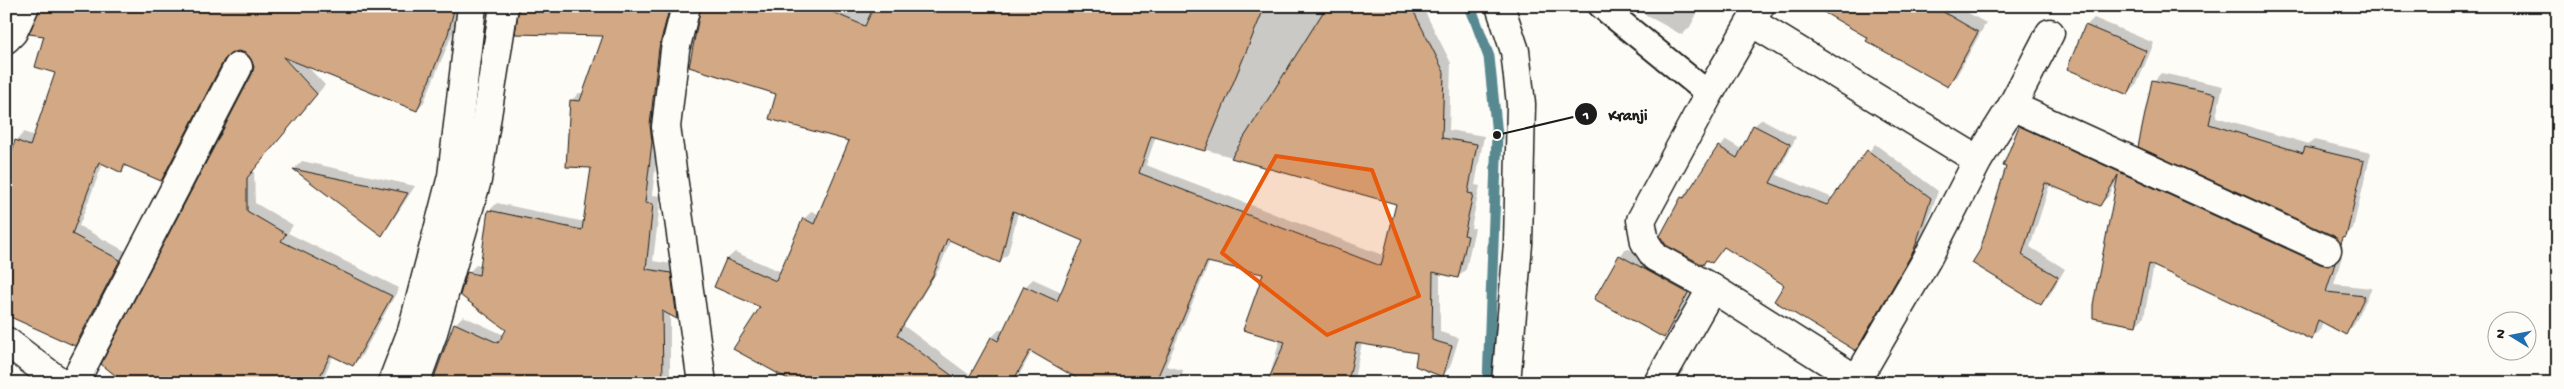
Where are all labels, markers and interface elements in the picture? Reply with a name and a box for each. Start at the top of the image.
callout: Kranji [1574,98,1658,129]
text: 1 [1582,107,1589,125]
text: Kranji [1607,108,1648,127]
north arrow [2486,312,2536,362]
text: N [2492,328,2511,340]

